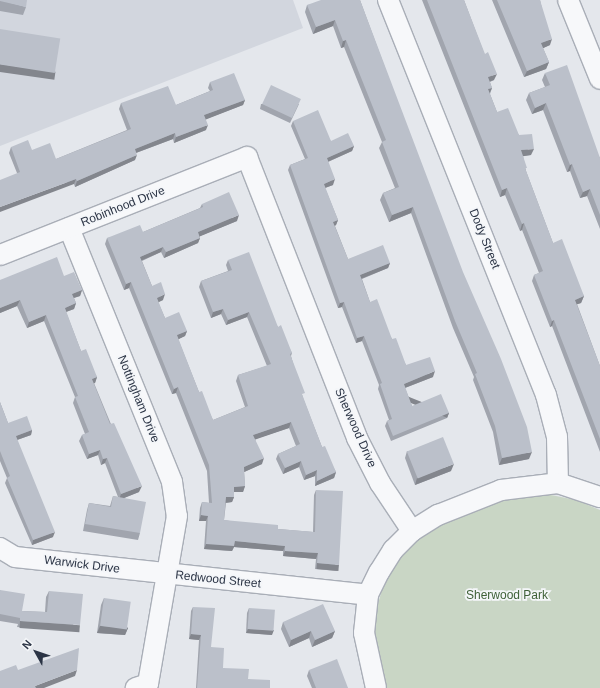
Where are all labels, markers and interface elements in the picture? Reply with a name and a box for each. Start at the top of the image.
street label: Robinhood Drive [79,184,167,230]
street label: Dody Street [465,207,503,271]
street label: Nottingham Drive [114,353,162,445]
street label: Sherwood Drive [331,386,379,470]
street label: Warwick Drive [43,553,121,577]
street label: Redwood Street [174,568,262,592]
park label: Sherwood Park [466,589,548,603]
north arrow [16,632,56,672]
text: N [20,637,34,651]

